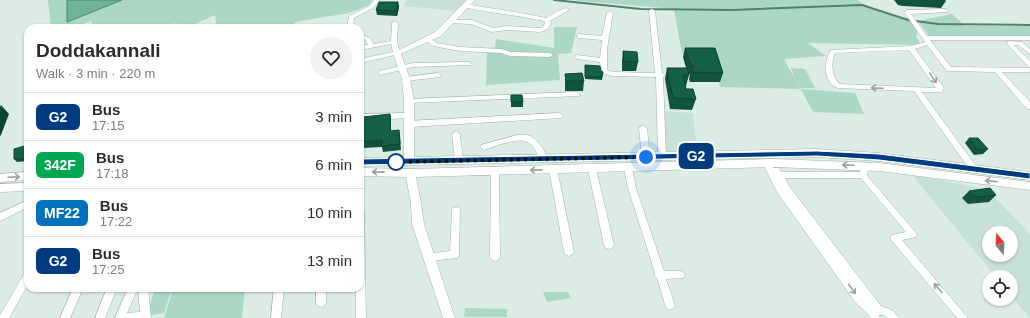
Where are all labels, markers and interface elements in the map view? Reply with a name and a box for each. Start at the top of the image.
button: heart [310,37,352,79]
text: Doddakannali [36,40,161,61]
text: Walk · 3 min · 220 m [36,66,155,81]
one-way arrow [929,72,937,83]
one-way arrow [871,84,884,91]
text: Bus [92,101,120,118]
text: 3 min [315,108,352,125]
text: G2 [49,109,67,125]
text: 17:15 [92,118,125,133]
line badge: G2 [678,143,714,169]
your location [636,147,656,167]
text: G2 [687,148,705,164]
text: Bus [96,149,124,166]
unlabelled marker [387,153,405,171]
text: 6 min [315,156,352,173]
text: 342F [44,157,76,173]
one-way arrow [842,162,855,169]
text: 17:18 [96,166,128,181]
one-way arrow [530,166,543,174]
one-way arrow [372,168,385,176]
one-way arrow [7,173,20,181]
one-way arrow [985,177,998,185]
text: Bus [100,197,128,214]
text: 10 min [307,204,352,221]
text: MF22 [44,205,80,221]
text: 17:22 [100,214,132,229]
north arrow [982,226,1018,262]
map controls [982,226,1018,306]
text: Bus [92,245,120,262]
text: 13 min [307,252,352,269]
text: G2 [49,253,67,269]
text: 17:25 [92,262,125,277]
button: locate [982,270,1018,306]
one-way arrow [848,283,856,294]
one-way arrow [934,284,943,294]

